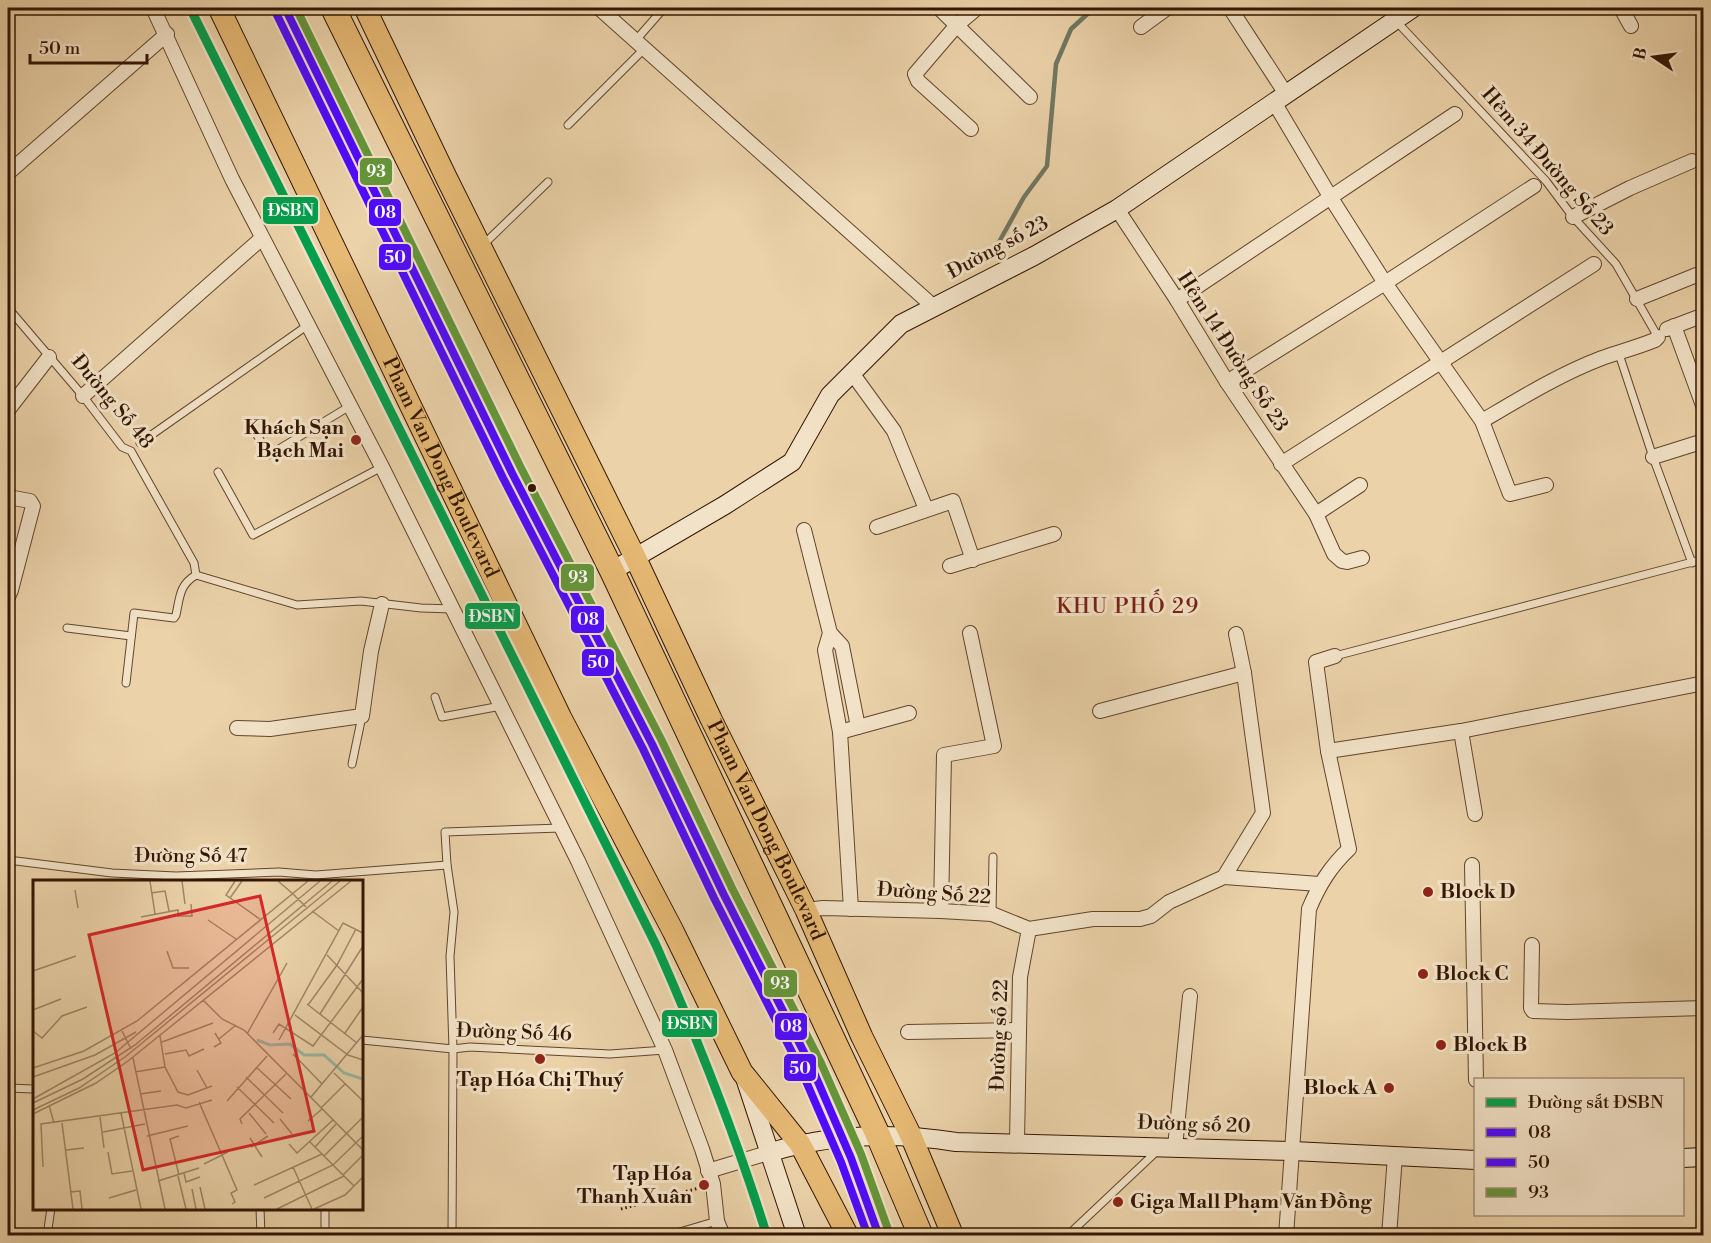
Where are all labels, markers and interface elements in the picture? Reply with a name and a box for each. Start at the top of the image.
scale bar [30,27,147,65]
north arrow [1624,27,1684,87]
text: 50 m [39,37,81,60]
text: B [1629,46,1651,62]
street label: Hẻm 34 Đường Số 23 [1476,82,1618,242]
line badge: 93 [359,157,393,186]
text: 93 [366,162,386,182]
line badge: ĐSBN [262,196,319,225]
line badge: 08 [368,198,402,227]
text: ĐSBN [267,201,315,221]
text: 08 [374,203,396,223]
street label: Đường số 23 [943,211,1053,285]
line badge: 50 [378,243,412,271]
text: 50 [384,248,406,268]
street label: Hẻm 14 Đường Số 23 [1171,267,1293,437]
street label: Đường Số 48 [65,350,159,454]
street label: Pham Van Dong Boulevard [377,353,504,582]
place label: Khách Sạn Bạch Mai [244,416,345,464]
marker: Khách Sạn Bạch Mai [349,433,363,447]
unlabelled marker [526,482,538,494]
line badge: 93 [560,563,595,592]
text: 93 [568,568,588,588]
district label: KHU PHỐ 29 [1056,589,1200,620]
line badge: ĐSBN [464,602,521,630]
line badge: 08 [570,605,605,634]
text: ĐSBN [468,607,516,627]
text: 08 [577,610,599,630]
line badge: 50 [581,648,615,677]
text: 50 [587,653,609,673]
street label: Pham Van Dong Boulevard [701,716,831,945]
street label: Đường Số 47 [135,844,247,869]
street label: Đường Số 22 [876,878,992,910]
inset map [33,880,363,1210]
place label: Block D [1440,880,1515,905]
marker: Block D [1421,885,1435,899]
place label: Block C [1435,962,1508,987]
marker: Block C [1416,967,1430,981]
line badge: 93 [763,969,798,998]
text: 93 [770,974,790,994]
street label: Đường số 22 [986,979,1014,1091]
line badge: ĐSBN [661,1009,718,1038]
line badge: 08 [774,1012,808,1041]
text: ĐSBN [666,1014,714,1034]
text: 08 [780,1017,802,1037]
street label: Đường Số 46 [456,1018,572,1048]
place label: Block B [1453,1033,1527,1058]
marker: Block B [1434,1038,1448,1052]
marker: Tạp Hóa Chị Thuý [533,1052,547,1066]
line badge: 50 [783,1053,817,1082]
text: 50 [789,1059,811,1079]
place label: Tạp Hóa Chị Thuý [456,1068,625,1093]
place label: Block A [1304,1076,1378,1101]
legend [1474,1078,1684,1216]
marker: Block A [1382,1081,1396,1095]
text: Đường sắt ĐSBN [1528,1091,1664,1114]
street label: Đường số 20 [1137,1111,1251,1139]
text: 08 [1528,1121,1551,1144]
text: 50 [1528,1151,1550,1174]
place label: Tạp Hóa Thanh Xuân [577,1162,693,1210]
marker: Tạp Hóa Thanh Xuân [697,1178,711,1192]
text: 93 [1528,1181,1549,1204]
place label: Giga Mall Phạm Văn Đồng [1130,1190,1372,1215]
marker: Giga Mall Phạm Văn Đồng [1111,1195,1125,1209]

